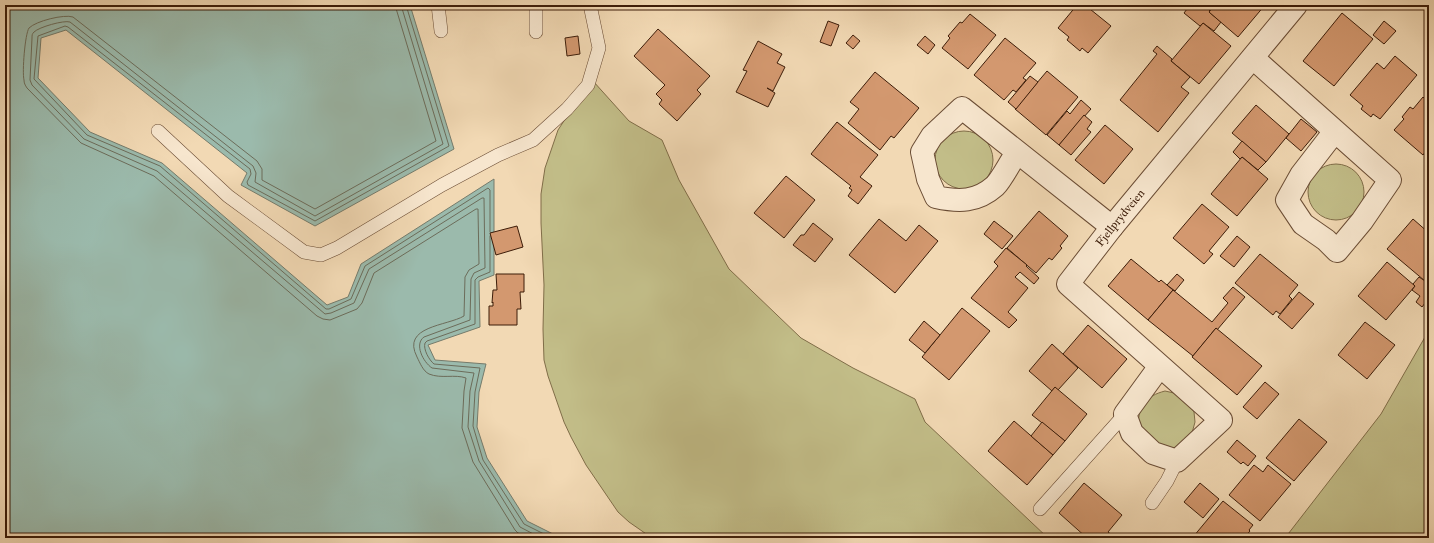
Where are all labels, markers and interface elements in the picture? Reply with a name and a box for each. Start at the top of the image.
street label: Fjellprydveien [1093,186,1148,249]

